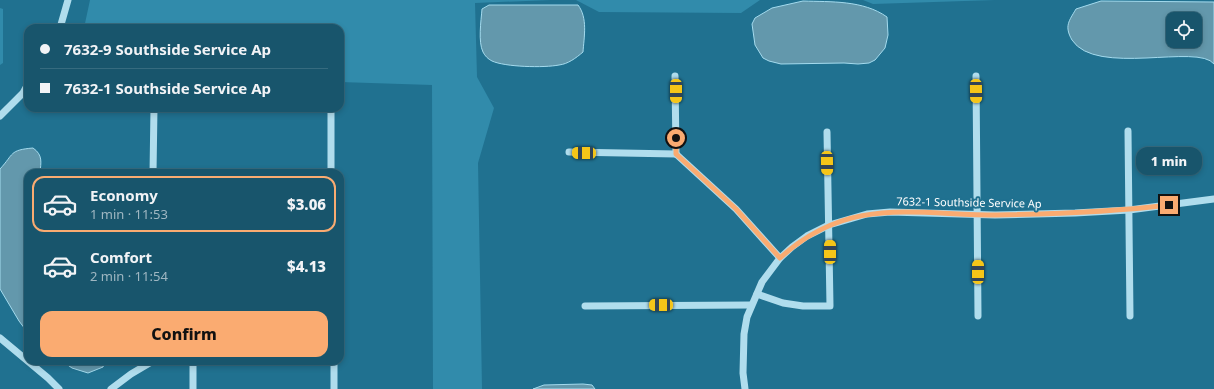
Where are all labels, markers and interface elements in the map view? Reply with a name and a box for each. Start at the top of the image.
map controls [1166,12,1202,48]
button: locate [1166,12,1202,48]
text: 7632-9 Southside Service Ap [64,39,271,59]
text: 7632-1 Southside Service Ap [64,78,271,98]
car [670,79,682,103]
car [970,79,982,103]
route start [667,129,685,147]
car [572,147,596,159]
callout: 1 min [1136,147,1202,175]
car [821,151,833,175]
text: 1 min [1151,152,1187,170]
text: Economy [90,185,158,205]
icon: car [42,186,78,222]
street label: 7632-1 Southside Service Ap [896,193,1042,211]
text: $3.06 [287,194,326,214]
route end [1160,196,1178,214]
text: 1 min · 11:53 [90,205,168,223]
car [824,240,836,264]
text: Comfort [90,247,152,267]
icon: car [42,248,78,284]
text: $4.13 [287,256,326,276]
car [972,260,984,284]
text: 2 min · 11:54 [90,267,168,285]
car [649,299,673,311]
button: Confirm [40,311,328,357]

